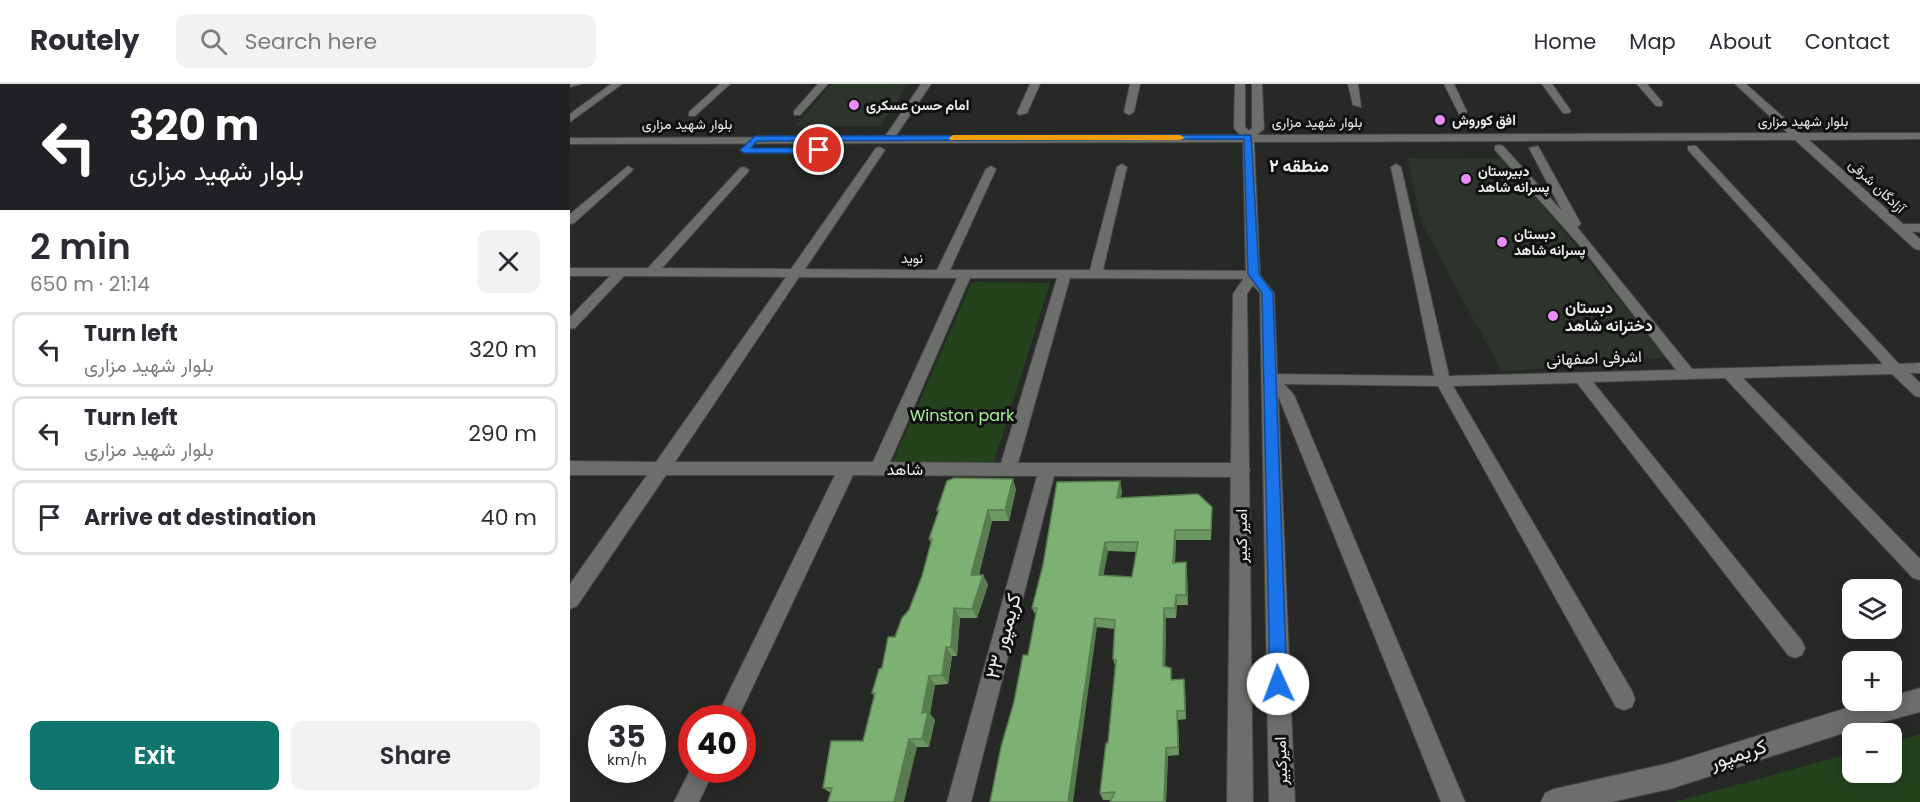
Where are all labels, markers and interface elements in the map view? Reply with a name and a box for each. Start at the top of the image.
search box [176,14,596,68]
text: Routely [30,21,140,60]
icon: search [197,25,230,58]
text: Search here [245,26,377,57]
text: Home [1534,27,1596,56]
text: Map [1629,27,1676,56]
text: About [1709,27,1772,56]
text: Contact [1805,27,1890,56]
place label: امام حسن عسکری [866,95,969,115]
text: 320 m [129,96,259,155]
marker: امام حسن عسکری [847,98,861,112]
icon: left [30,108,108,186]
place label: افق کوروش [1452,110,1516,130]
street label: بلوار شهید مزاری [1758,111,1848,131]
street label: بلوار شهید مزاری [1272,112,1362,132]
marker: افق کوروش [1433,113,1447,127]
street label: بلوار شهید مزاری [642,114,732,134]
pin [793,124,844,175]
icon: arrive [802,133,835,166]
text: بلوار شهید مزاری [129,152,304,189]
district label: منطقه ۲ [1269,153,1329,178]
street label: آزادگان شرقی [1844,154,1911,219]
place label: دبیرستان پسرانه شاهد [1478,161,1550,197]
marker: دبیرستان پسرانه شاهد [1459,172,1473,186]
text: 2 min [30,221,131,272]
place label: دبستان پسرانه شاهد [1514,224,1586,260]
button: close [477,230,540,293]
marker: دبستان پسرانه شاهد [1495,235,1509,249]
street label: نوید [901,248,923,268]
text: 650 m · 21:14 [30,270,150,298]
place label: دبستان دخترانه شاهد [1565,296,1653,337]
marker: دبستان دخترانه شاهد [1546,309,1560,323]
text: Turn left [84,318,178,349]
icon: left [33,333,66,366]
text: 320 m [469,334,537,365]
street label: اشرفی اصفهانی [1546,345,1642,371]
text: بلوار شهید مزاری [84,351,214,379]
text: Turn left [84,402,178,433]
park label: Winston park [910,404,1015,427]
icon: left [33,417,66,450]
text: 290 m [468,418,537,449]
text: بلوار شهید مزاری [84,435,214,463]
street label: شاهد [887,458,923,481]
icon: arrive [33,501,66,534]
text: Arrive at destination [84,502,316,533]
text: 40 m [481,502,537,533]
street label: امیر کبیر [1230,509,1253,564]
map controls [1842,579,1902,783]
button: layers [1842,579,1902,639]
street label: کریمپور ۲۳ [978,590,1028,682]
button: + [1842,651,1902,711]
position arrow [1246,652,1310,716]
speed limit sign: 40 [678,705,756,783]
text: 35 [608,715,646,758]
button: Exit [30,721,279,790]
button: Share [291,721,540,790]
button: − [1842,723,1902,783]
street label: کریمپور [1705,732,1770,777]
street label: امیرکبیر [1269,736,1293,787]
text: km/h [607,749,647,770]

